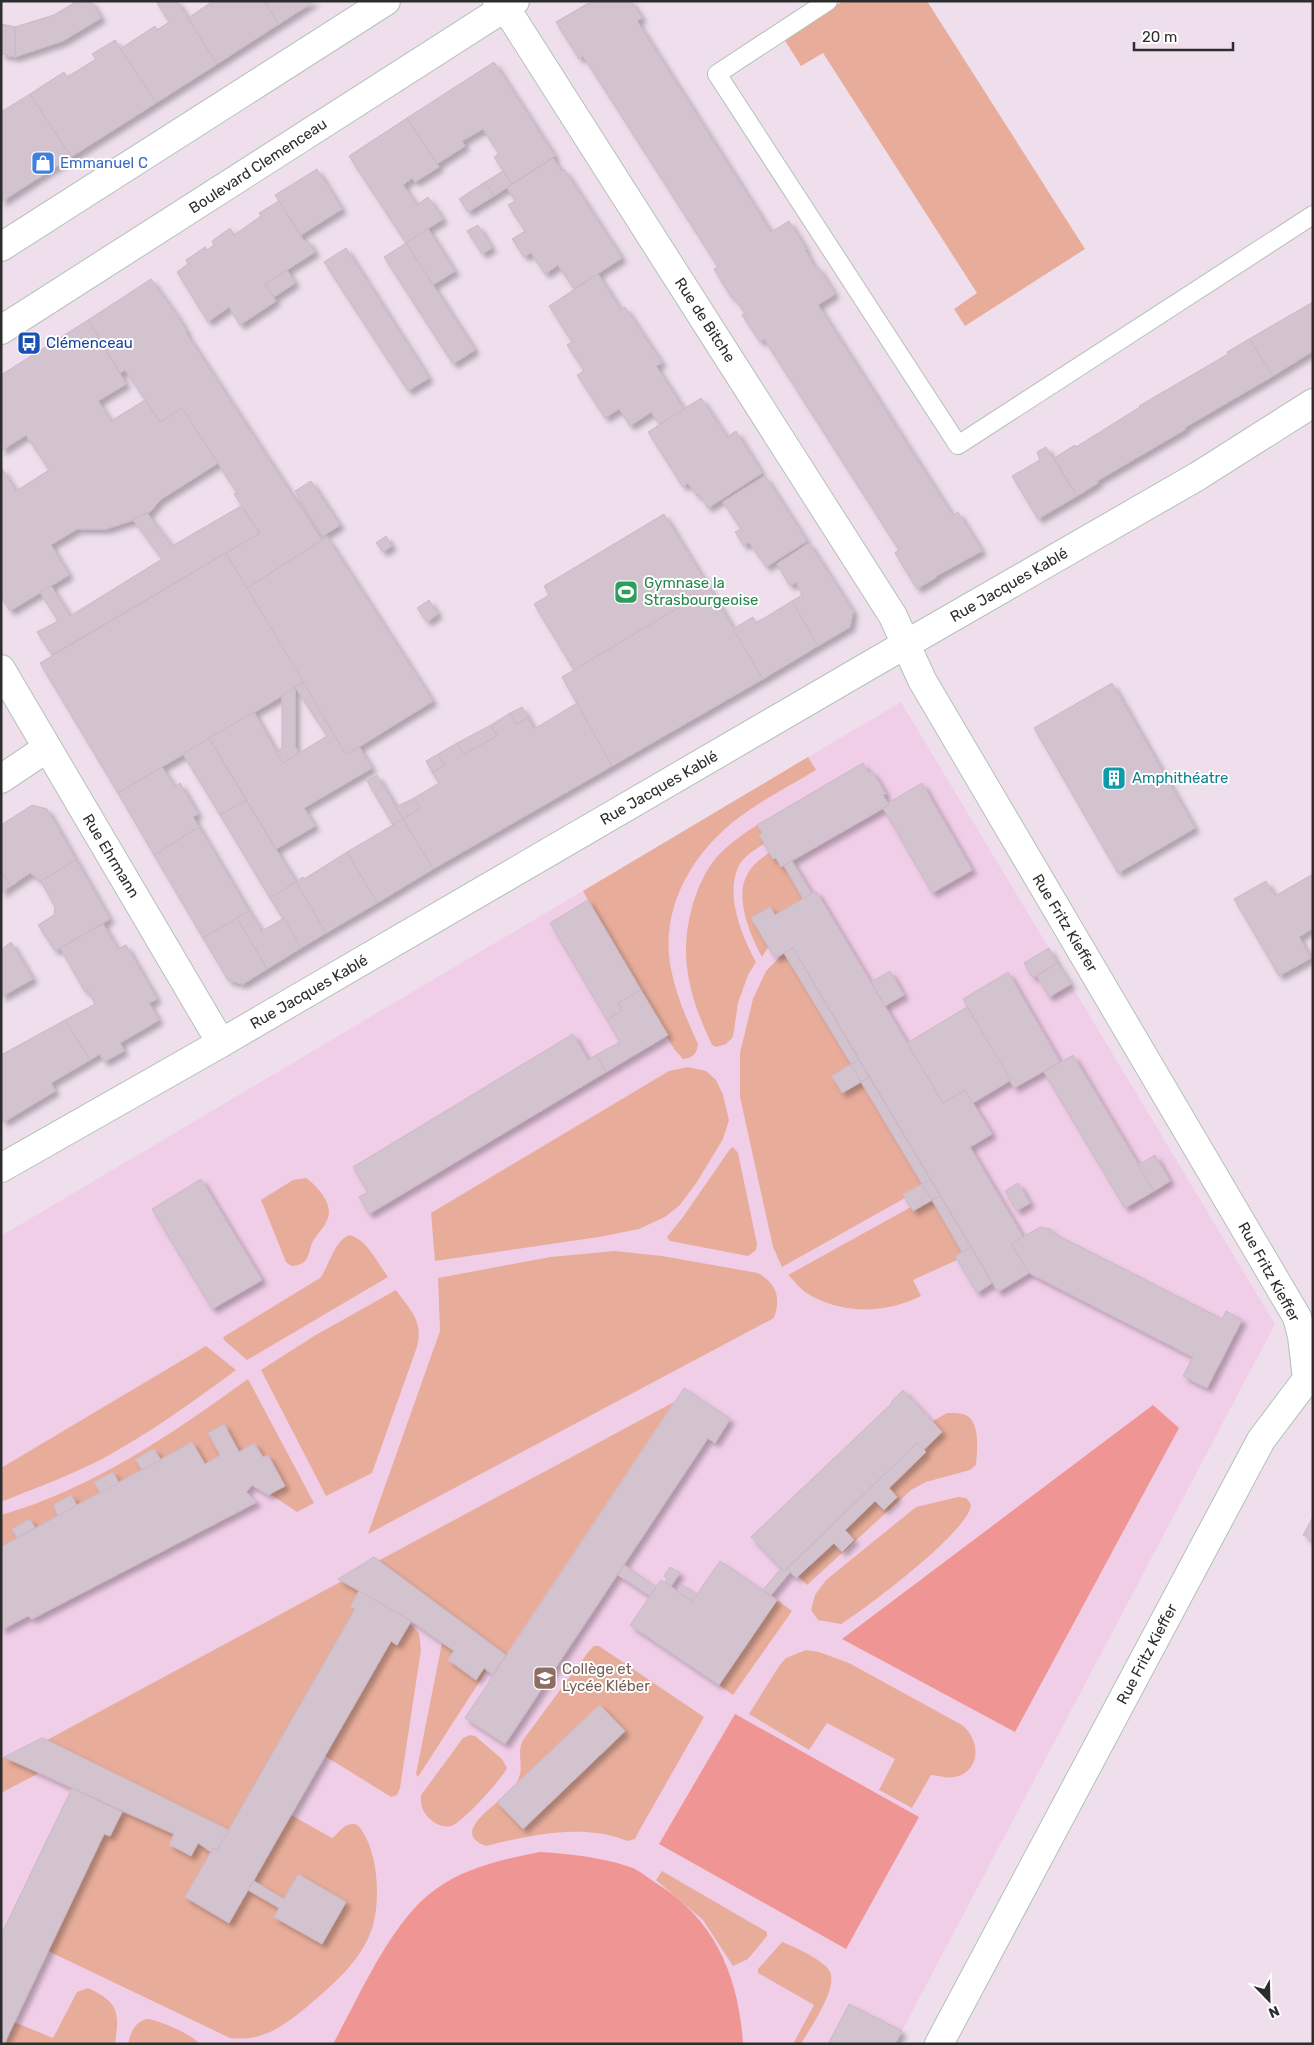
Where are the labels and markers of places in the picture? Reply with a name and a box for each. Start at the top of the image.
shop icon: Emmanuel C [30,150,56,176]
place label: Emmanuel C [60,154,148,172]
bus stop icon: Clémenceau [16,330,42,356]
place label: Clémenceau [46,334,133,352]
place label: Gymnase la Strasbourgeoise [644,574,758,609]
sports icon: Gymnase la Strasbourgeoise [613,579,639,605]
building icon: Amphithéatre [1101,765,1127,791]
place label: Amphithéatre [1132,769,1229,787]
place label: Collège et Lycée Kléber [562,1660,650,1695]
school or university icon: Collège et Lycée Kléber [532,1665,558,1691]

